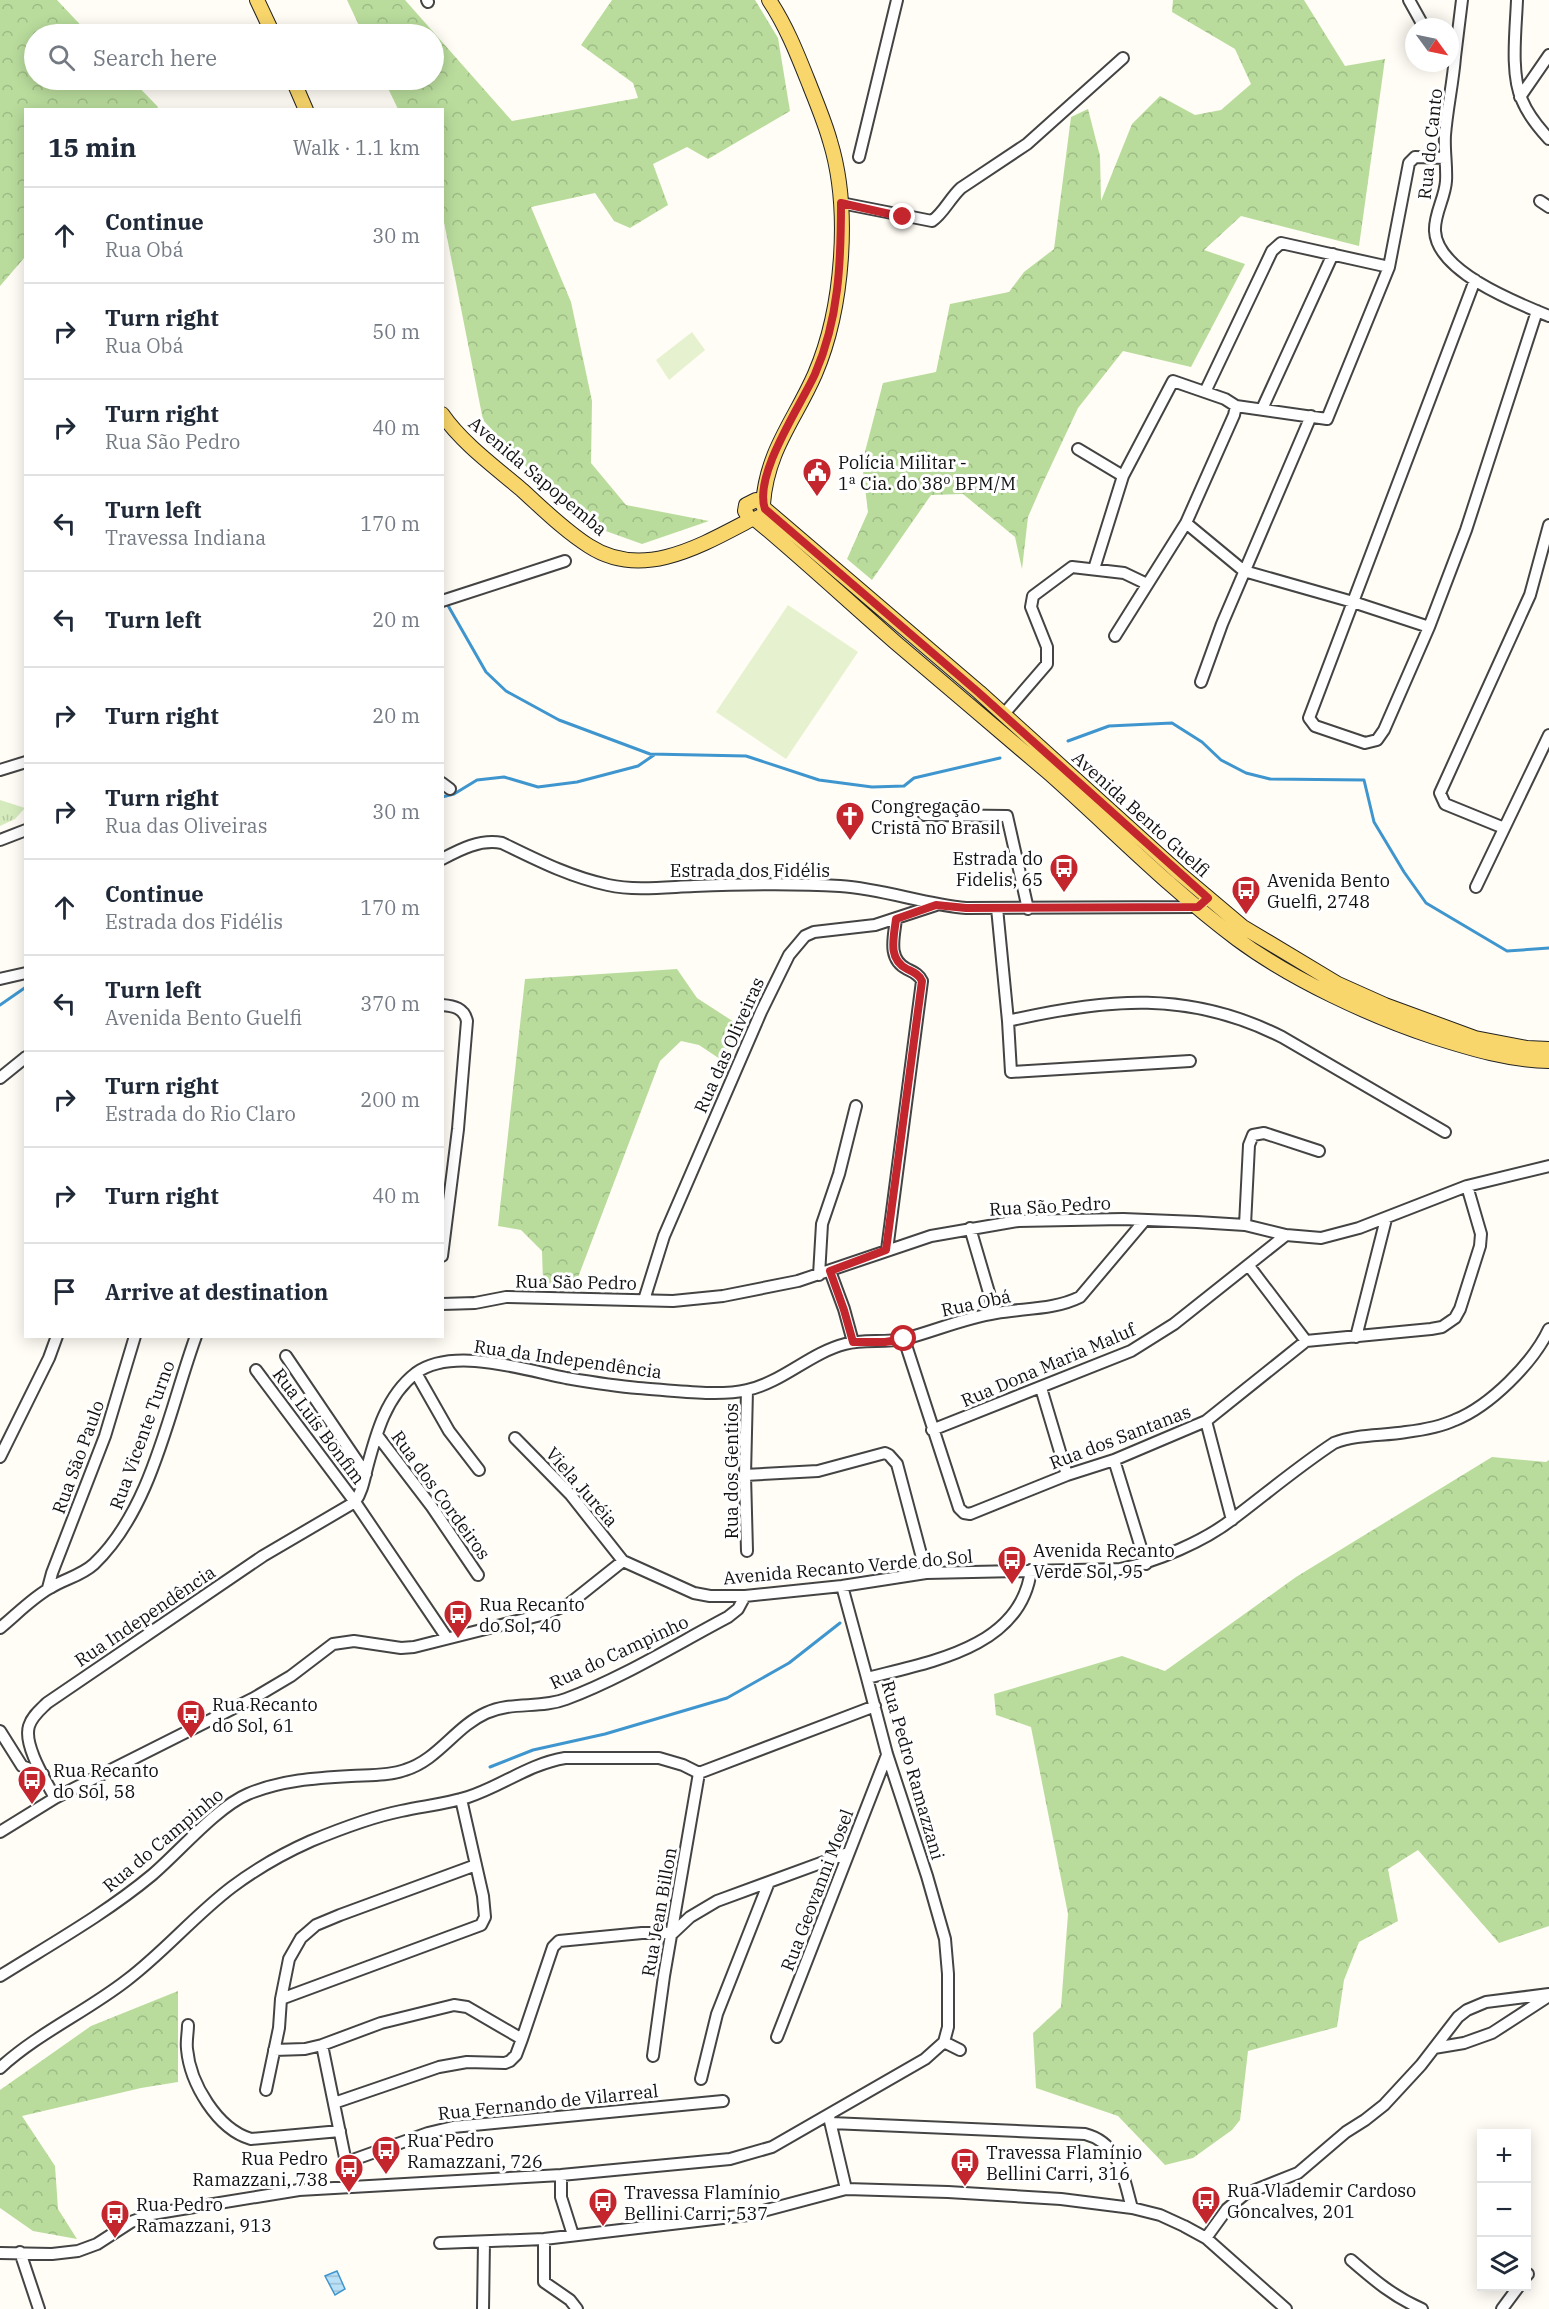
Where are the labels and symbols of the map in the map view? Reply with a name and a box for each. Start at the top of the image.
north arrow [1405,18,1459,72]
street label: Rua do Canto [1413,87,1447,201]
route end [889,203,915,229]
street label: Avenida Sapopemba [464,411,612,541]
place label: Polícia Militar - 1ª Cia. do 38º BPM/M [838,451,1016,495]
public building icon: Polícia Militar - 1ª Cia. do 38º BPM/M [801,456,833,498]
street label: Avenida Bento Guelfi [1067,746,1215,882]
place label: Congregação Cristã no Brasil [871,795,1001,839]
church icon: Congregação Cristã no Brasil [834,800,866,842]
place label: Estrada do Fidelis, 65 [953,847,1043,891]
bus stop icon: Estrada do Fidelis, 65 [1048,852,1080,894]
street label: Estrada dos Fidélis [670,859,830,882]
place label: Avenida Bento Guelfi, 2748 [1267,869,1390,913]
bus stop icon: Avenida Bento Guelfi, 2748 [1230,874,1262,916]
street label: Rua das Oliveiras [689,974,769,1116]
street label: Rua São Pedro [989,1191,1111,1221]
street label: Rua São Pedro [515,1269,637,1295]
street label: Rua Obá [939,1284,1013,1322]
street label: Rua Dona Maria Maluf [957,1317,1140,1412]
route start [890,1325,916,1351]
street label: Rua da Independência [472,1334,664,1384]
street label: Rua Vicente Turno [104,1357,180,1513]
street label: Rua Luís Bonfim [268,1363,370,1489]
street label: Rua São Paulo [47,1397,109,1517]
street label: Rua dos Santanas [1046,1399,1194,1475]
street label: Rua dos Gentios [720,1403,743,1539]
street label: Rua dos Cordeiros [386,1426,496,1564]
street label: Viela Juréia [541,1442,623,1532]
place label: Avenida Recanto Verde Sol, 95 [1033,1539,1175,1583]
bus stop icon: Avenida Recanto Verde Sol, 95 [996,1544,1028,1586]
street label: Avenida Recanto Verde do Sol [722,1545,974,1589]
street label: Rua Independência [70,1560,220,1672]
place label: Rua Recanto do Sol, 40 [479,1593,585,1637]
bus stop icon: Rua Recanto do Sol, 40 [442,1598,474,1640]
street label: Rua do Campinho [546,1610,692,1694]
street label: Rua Pedro Ramazzani [876,1678,950,1863]
place label: Rua Recanto do Sol, 61 [212,1693,318,1737]
bus stop icon: Rua Recanto do Sol, 61 [175,1698,207,1740]
place label: Rua Recanto do Sol, 58 [53,1759,159,1803]
bus stop icon: Rua Recanto do Sol, 58 [16,1764,48,1806]
street label: Rua do Campinho [98,1783,228,1897]
street label: Rua Geovanni Mosel [776,1806,858,1974]
street label: Rua Jean Billon [636,1846,682,1978]
street label: Rua Fernando de Vilarreal [437,2079,659,2125]
place label: Rua Pedro Ramazzani, 726 [407,2129,543,2173]
bus stop icon: Rua Pedro Ramazzani, 726 [370,2134,402,2176]
place label: Travessa Flamínio Bellini Carri, 316 [986,2141,1142,2185]
bus stop icon: Travessa Flamínio Bellini Carri, 316 [949,2146,981,2188]
place label: Rua Pedro Ramazzani, 738 [192,2147,328,2191]
bus stop icon: Rua Pedro Ramazzani, 738 [333,2152,365,2194]
place label: Rua Vlademir Cardoso Goncalves, 201 [1227,2179,1416,2223]
place label: Travessa Flamínio Bellini Carri, 537 [624,2181,780,2225]
bus stop icon: Rua Vlademir Cardoso Goncalves, 201 [1190,2184,1222,2226]
bus stop icon: Travessa Flamínio Bellini Carri, 537 [587,2186,619,2228]
place label: Rua Pedro Ramazzani, 913 [136,2193,272,2237]
bus stop icon: Rua Pedro Ramazzani, 913 [99,2198,131,2240]

